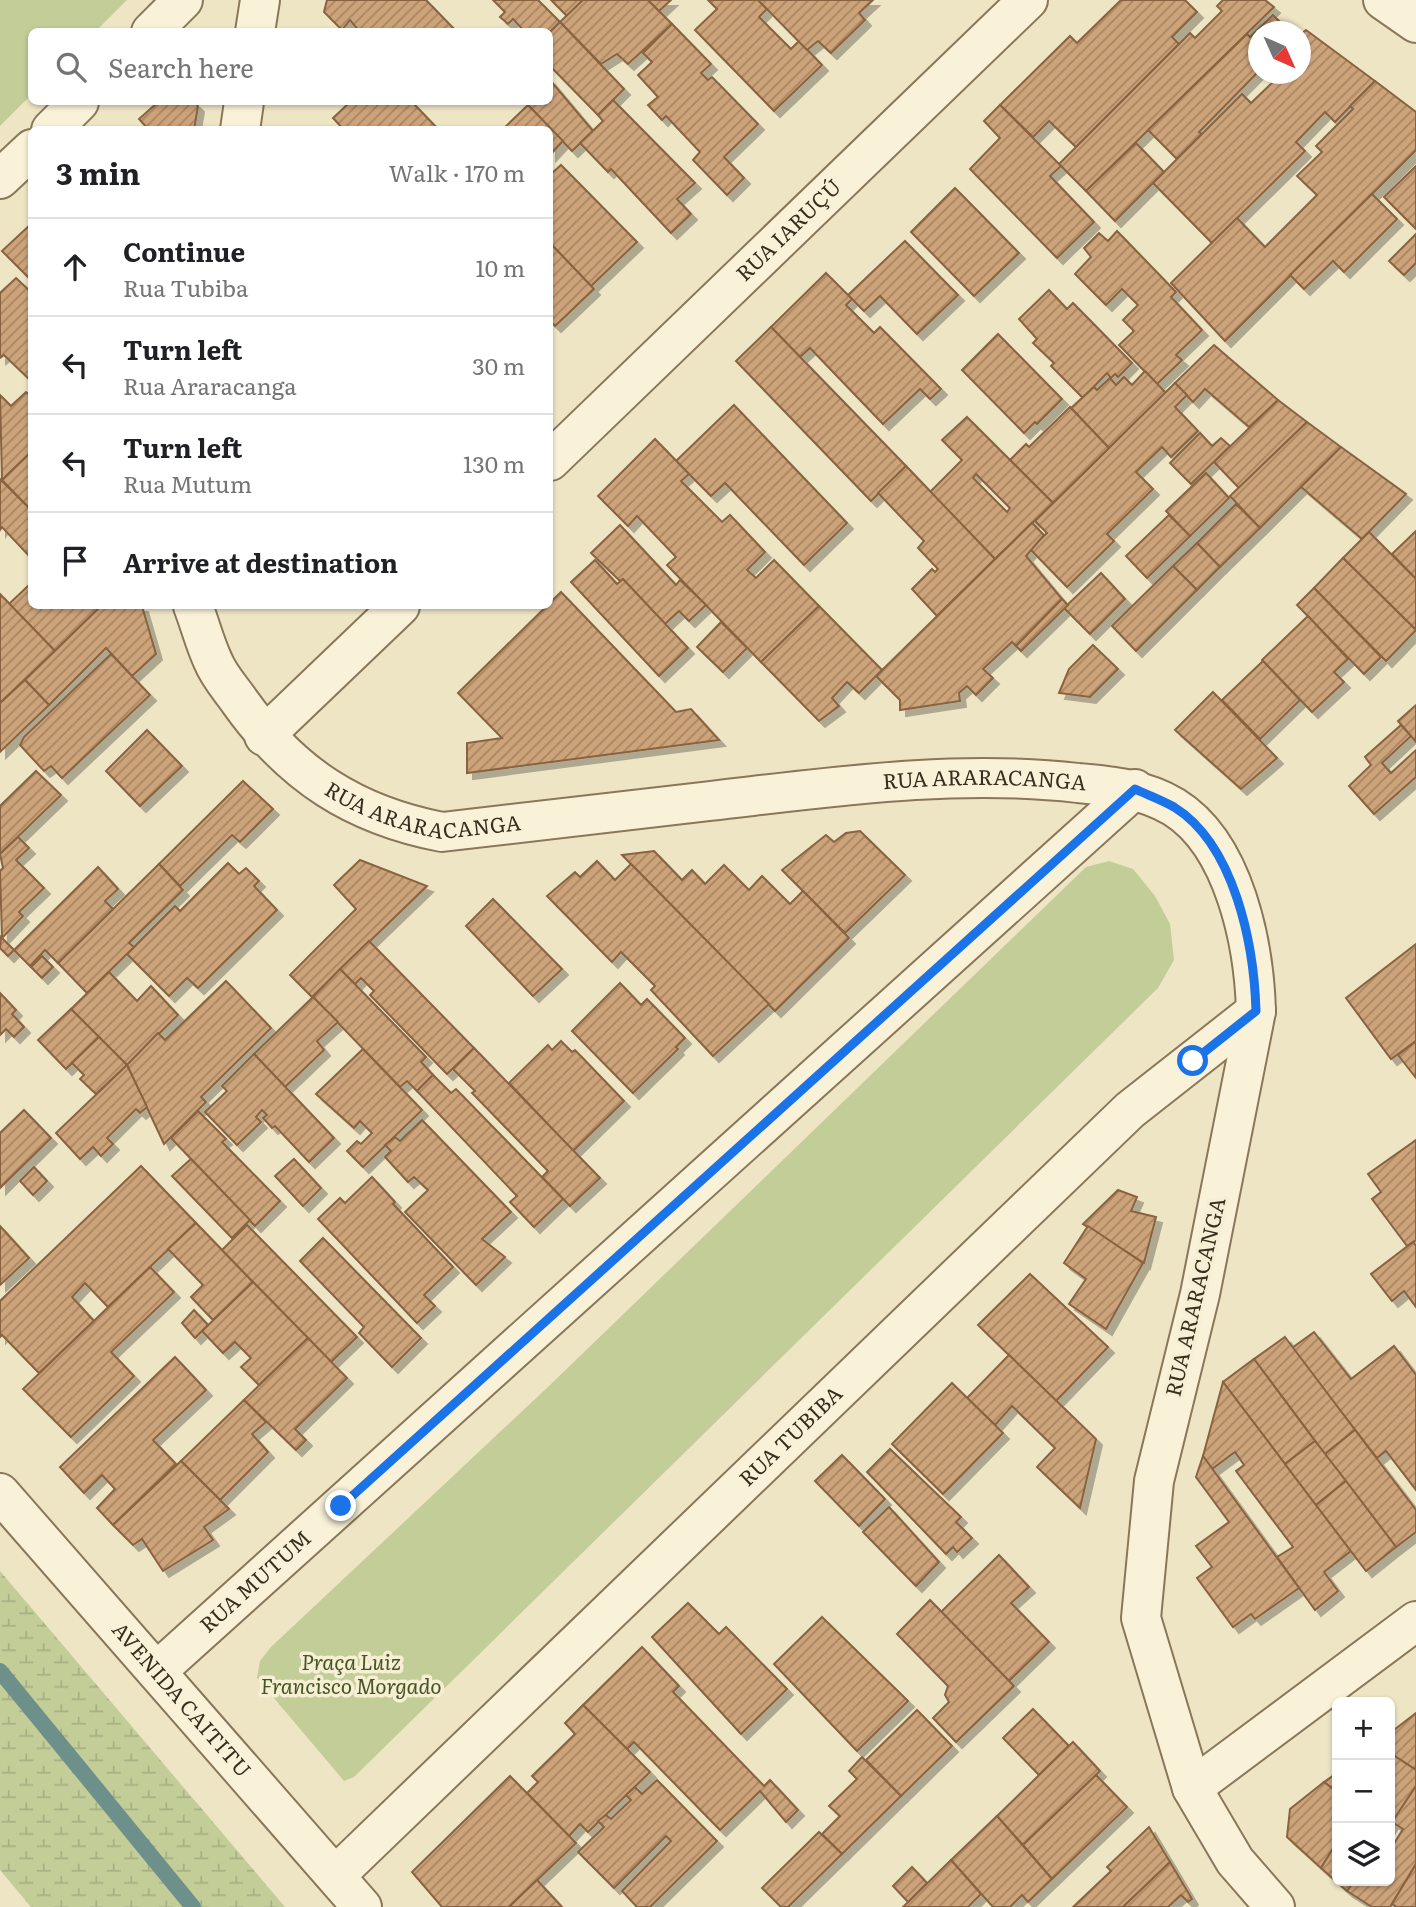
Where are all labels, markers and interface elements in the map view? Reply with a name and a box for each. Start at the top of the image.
north arrow [1248,21,1311,84]
search box [28,28,553,105]
text: Search here [108,47,254,86]
icon: search [52,48,90,86]
text: 3 min [56,150,140,194]
text: Walk · 170 m [389,155,525,189]
street label: RUA IARUÇÚ [728,170,847,287]
text: Continue [123,231,245,270]
icon: ahead [56,248,94,286]
text: 10 m [475,250,525,284]
text: Rua Tubiba [123,270,248,304]
text: Turn left [123,329,242,368]
icon: left [56,346,94,384]
text: 30 m [472,348,525,382]
text: Rua Araracanga [123,368,297,402]
text: Turn left [123,427,242,466]
icon: left [56,444,94,482]
text: 130 m [463,446,525,480]
text: Rua Mutum [123,466,252,500]
icon: arrive [56,542,94,580]
text: Arrive at destination [123,542,398,581]
street label: RUA ARARACANGA [881,760,1088,797]
street label: RUA ARARACANGA [320,772,523,845]
route start [1177,1045,1208,1076]
street label: RUA ARARACANGA [1156,1193,1232,1399]
street label: RUA TUBIBA [731,1377,848,1492]
route end [325,1490,356,1521]
street label: RUA MUTUM [192,1522,317,1639]
street label: AVENIDA CAITITU [106,1614,260,1783]
park label: Praça Luiz Francisco Morgado [260,1645,442,1700]
map controls [1332,1697,1395,1886]
button: + [1332,1697,1395,1760]
button: − [1332,1760,1395,1823]
button: layers [1332,1823,1395,1886]

